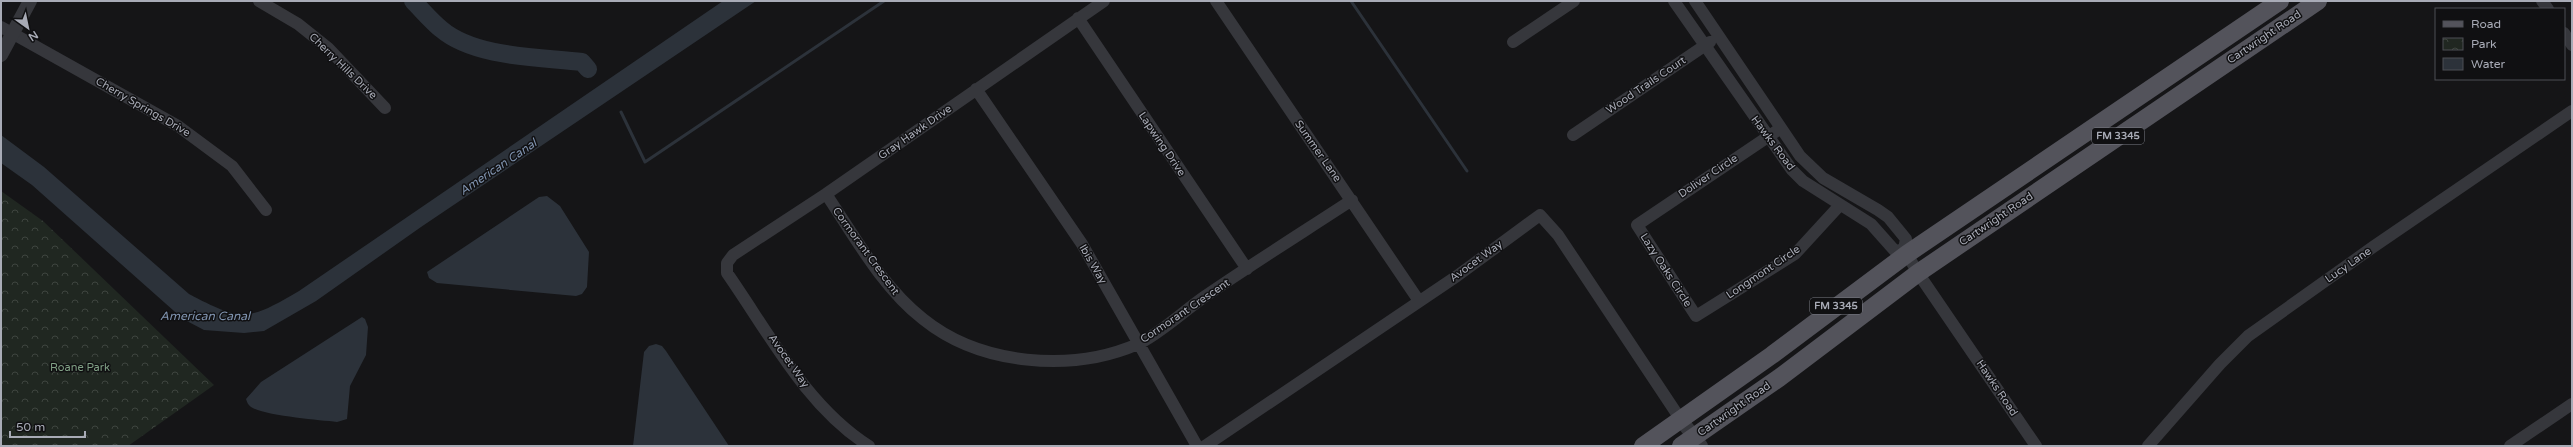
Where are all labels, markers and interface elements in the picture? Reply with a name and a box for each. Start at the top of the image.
north arrow [8,8,48,48]
street label: Cartwright Road [2225,8,2303,66]
legend [2435,8,2565,80]
text: Road [2471,17,2501,31]
text: N [26,28,40,44]
street label: Cherry Hills Drive [306,30,380,102]
text: Park [2471,37,2497,51]
street label: Wood Trails Court [1604,54,1688,116]
text: Water [2471,57,2506,71]
street label: Cherry Springs Drive [93,75,193,139]
street label: Gray Hawk Drive [876,102,954,162]
street label: Lapwing Drive [1136,110,1188,178]
street label: Hawks Road [1748,113,1798,173]
street label: Summer Lane [1292,118,1344,184]
road number: FM 3345 [2092,128,2144,144]
water label: American Canal [457,135,541,198]
street label: Doliver Circle [1676,151,1740,201]
street label: Cartwright Road [1957,190,2035,248]
street label: Cormorant Crescent [830,205,902,297]
street label: Lazy Oaks Circle [1637,231,1695,309]
street label: Avocet Way [1447,237,1505,284]
street label: Ibis Way [1076,242,1110,286]
street label: Longmont Circle [1724,242,1802,302]
street label: Lucy Lane [2323,244,2373,286]
street label: Cormorant Crescent [1138,276,1232,346]
road number: FM 3345 [1810,298,1862,314]
water label: American Canal [160,309,252,323]
street label: Avocet Way [766,332,812,390]
street label: Hawks Road [1973,357,2021,419]
park label: Roane Park [50,361,110,374]
street label: Cartwright Road [1695,379,1773,439]
scale bar [10,413,85,439]
text: 50 m [16,420,45,434]

